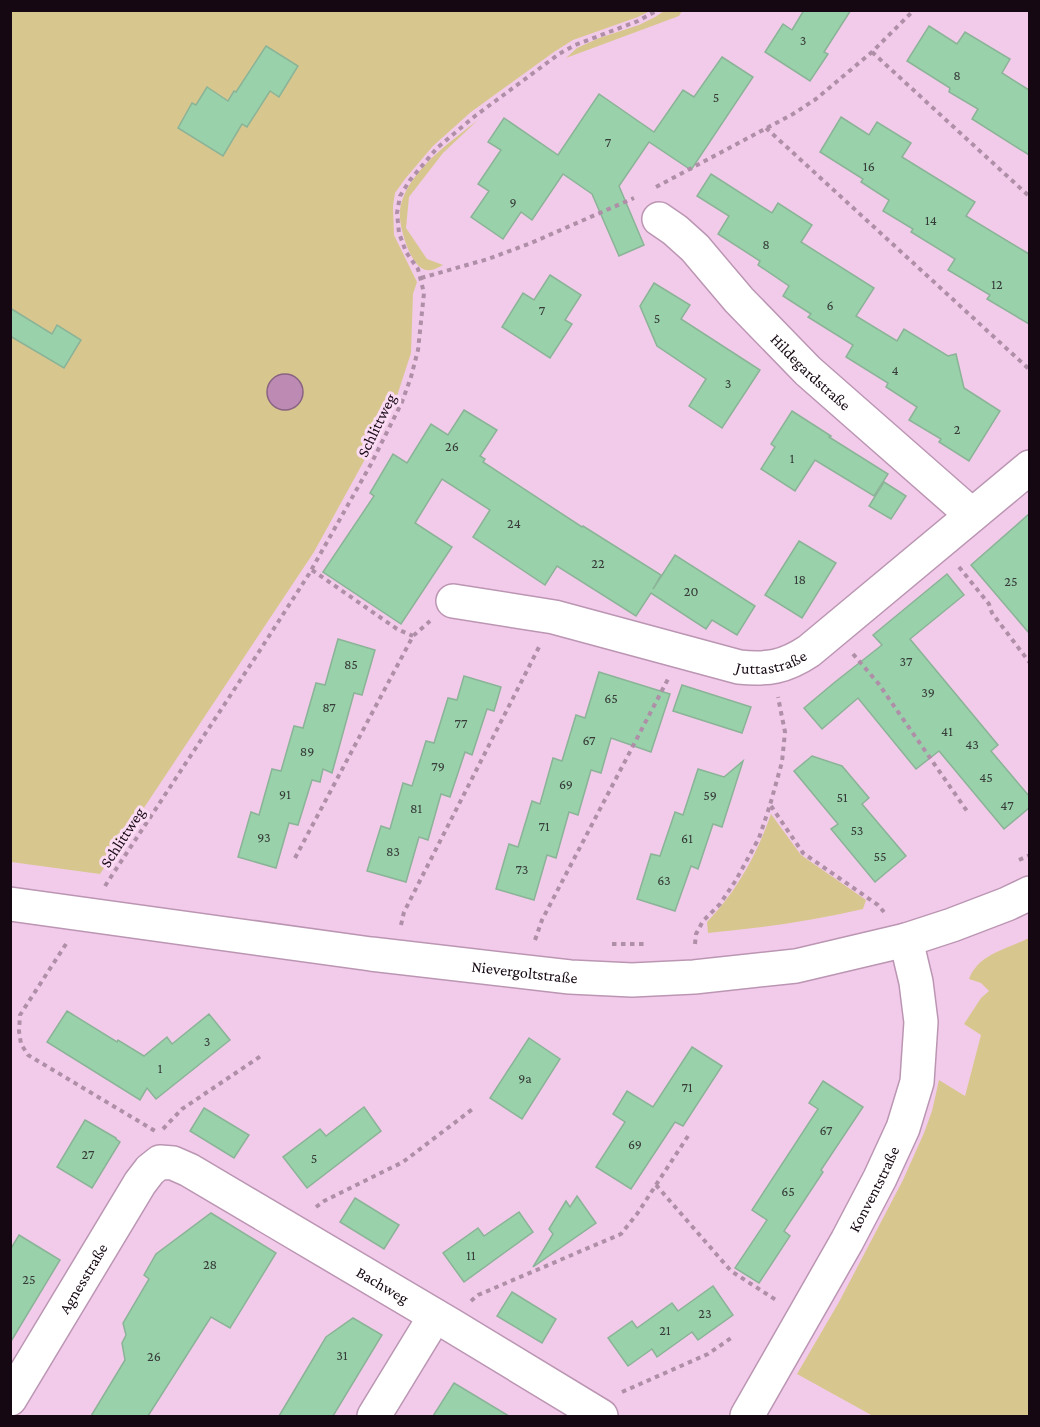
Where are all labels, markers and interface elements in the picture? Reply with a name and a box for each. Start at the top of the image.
house number: 3 [800,32,806,48]
house number: 8 [953,67,961,83]
house number: 5 [713,89,719,105]
house number: 7 [605,134,612,150]
house number: 16 [863,158,875,174]
house number: 9 [509,194,517,210]
house number: 14 [925,212,937,228]
house number: 8 [762,236,770,252]
house number: 12 [991,276,1003,292]
house number: 6 [826,297,834,313]
house number: 7 [539,302,546,318]
house number: 5 [654,310,660,326]
street label: Hildegardstraße [767,330,854,414]
house number: 4 [891,362,899,378]
house number: 3 [725,375,731,391]
street label: Schlittweg [354,391,400,460]
house number: 2 [954,421,961,437]
house number: 26 [445,438,459,454]
house number: 1 [790,450,795,466]
house number: 24 [507,515,521,531]
house number: 22 [591,555,605,571]
house number: 18 [794,571,806,587]
house number: 25 [1004,573,1018,589]
house number: 20 [684,583,698,599]
street label: Juttastraße [732,647,809,677]
house number: 37 [900,653,913,669]
house number: 85 [344,656,358,672]
house number: 39 [921,684,935,700]
house number: 65 [604,690,618,706]
house number: 87 [322,699,336,715]
house number: 77 [455,715,468,731]
house number: 41 [941,723,953,739]
house number: 67 [582,732,596,748]
house number: 43 [965,736,979,752]
house number: 89 [300,743,314,759]
house number: 79 [431,758,445,774]
house number: 45 [979,769,993,785]
house number: 69 [559,776,573,792]
house number: 91 [279,786,291,802]
house number: 59 [703,787,717,803]
house number: 51 [836,789,848,805]
house number: 47 [1000,797,1014,813]
house number: 81 [410,800,422,816]
street label: Schlittweg [97,804,149,871]
house number: 71 [538,818,550,834]
house number: 53 [850,822,864,838]
house number: 93 [257,829,271,845]
house number: 61 [681,830,693,846]
house number: 83 [386,843,400,859]
house number: 55 [873,848,887,864]
house number: 73 [516,861,528,877]
house number: 63 [657,872,671,888]
street label: Nievergoltstraße [471,958,578,986]
house number: 3 [204,1033,210,1049]
house number: 1 [158,1060,163,1076]
house number: 9a [518,1070,532,1086]
house number: 71 [681,1079,693,1095]
house number: 67 [819,1122,833,1138]
house number: 69 [628,1136,642,1152]
street label: Konventstraße [845,1144,902,1235]
house number: 27 [82,1146,95,1162]
house number: 5 [311,1150,317,1166]
house number: 65 [781,1183,795,1199]
street label: Agnesstraße [55,1240,111,1317]
house number: 11 [466,1247,476,1263]
house number: 28 [203,1256,217,1272]
street label: Bachweg [353,1263,412,1308]
house number: 25 [22,1271,36,1287]
house number: 23 [698,1305,712,1321]
house number: 21 [659,1322,671,1338]
house number: 31 [336,1347,348,1363]
house number: 26 [147,1348,161,1364]

